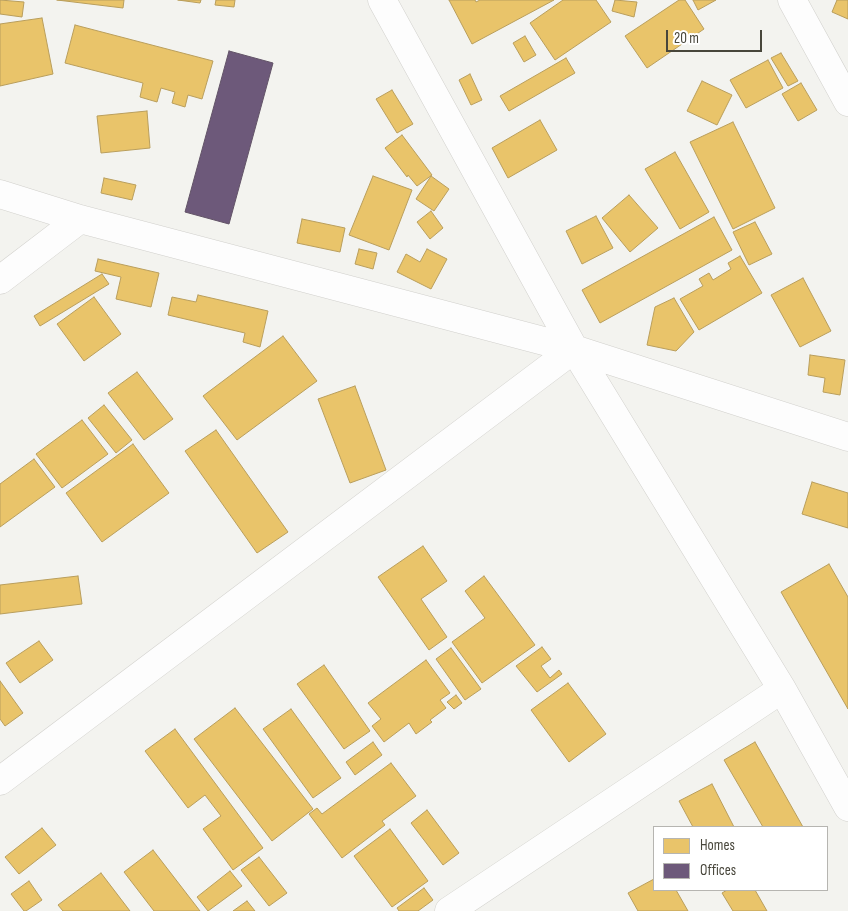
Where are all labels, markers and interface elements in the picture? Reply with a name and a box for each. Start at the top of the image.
scale bar [668,20,764,52]
text: 20 m [674,29,699,48]
legend [653,826,828,891]
text: Homes [700,836,735,855]
text: Offices [700,861,736,880]

